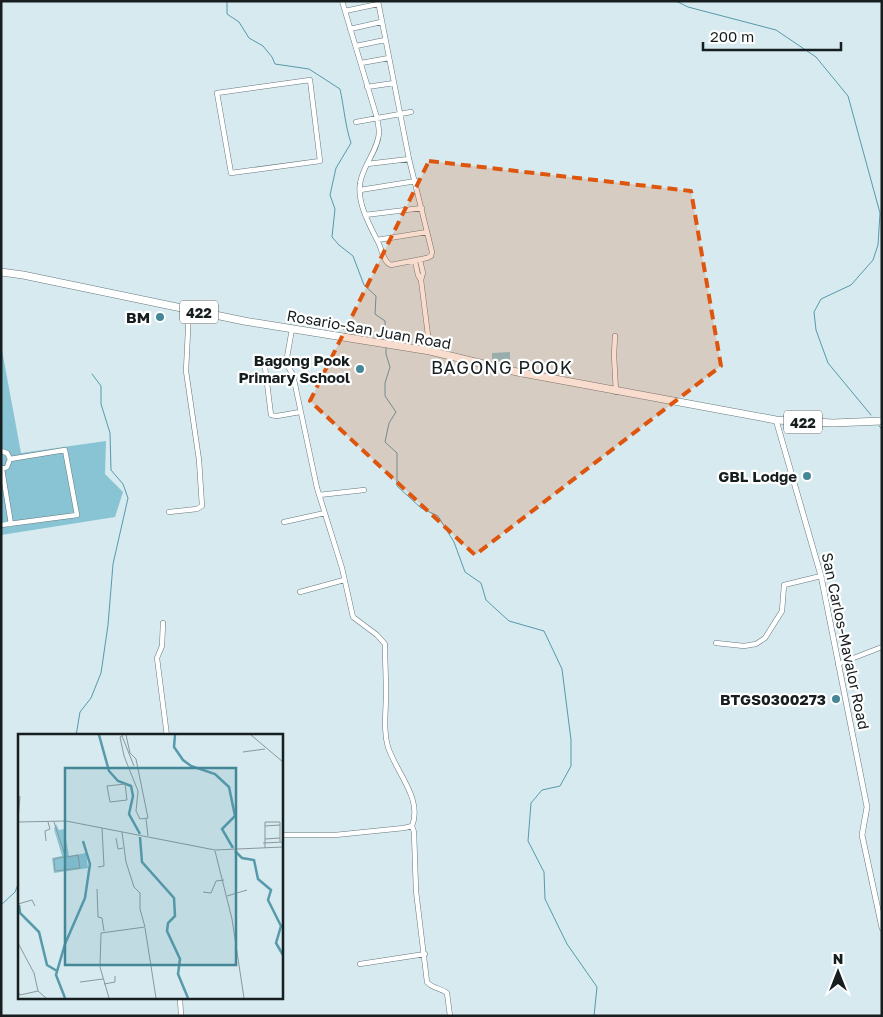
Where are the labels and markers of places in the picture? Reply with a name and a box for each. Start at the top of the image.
place label: BM [126,308,150,326]
marker: BM [154,311,166,323]
place label: Bagong Pook Primary School [238,351,350,386]
marker: Bagong Pook Primary School [354,363,366,375]
place label: GBL Lodge [718,467,797,485]
marker: GBL Lodge [801,470,813,482]
place label: BTGS0300273 [720,690,826,708]
marker: BTGS0300273 [830,693,842,705]

